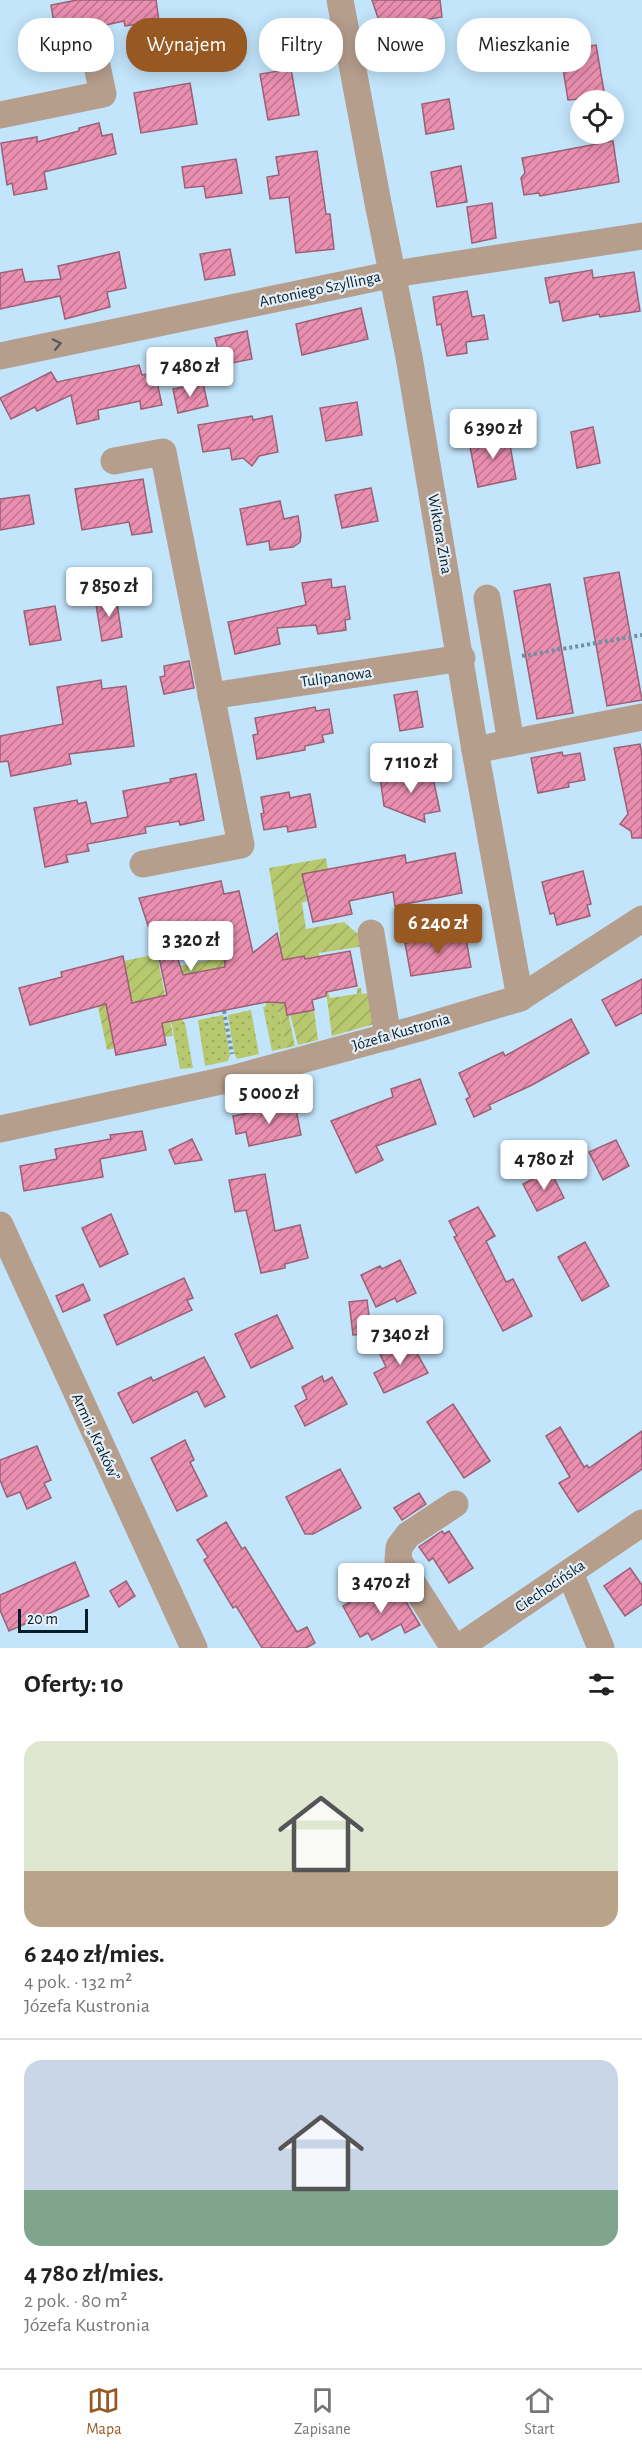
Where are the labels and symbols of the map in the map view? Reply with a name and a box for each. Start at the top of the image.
street label: Antoniego Szyllinga [258,268,382,311]
one-way arrow [52,338,62,351]
pin: 7 480 zł [128,347,252,398]
pin: 6 390 zł [431,409,555,460]
street label: Wiktora Zina [425,493,455,575]
pin: 7 850 zł [47,567,171,618]
street label: Tulipanowa [299,664,373,690]
pin: 7 110 zł [349,743,473,794]
pin: 6 240 zł [376,904,500,955]
pin: 3 320 zł [129,921,253,972]
street label: Józefa Kustronia [350,1010,452,1054]
pin: 5 000 zł [207,1074,331,1125]
pin: 4 780 zł [482,1140,606,1191]
pin: 7 340 zł [338,1315,462,1366]
street label: Armii „Kraków” [69,1391,123,1483]
street label: Ciechocińska [512,1557,588,1615]
pin: 3 470 zł [319,1563,443,1614]
scale bar [18,1606,88,1634]

